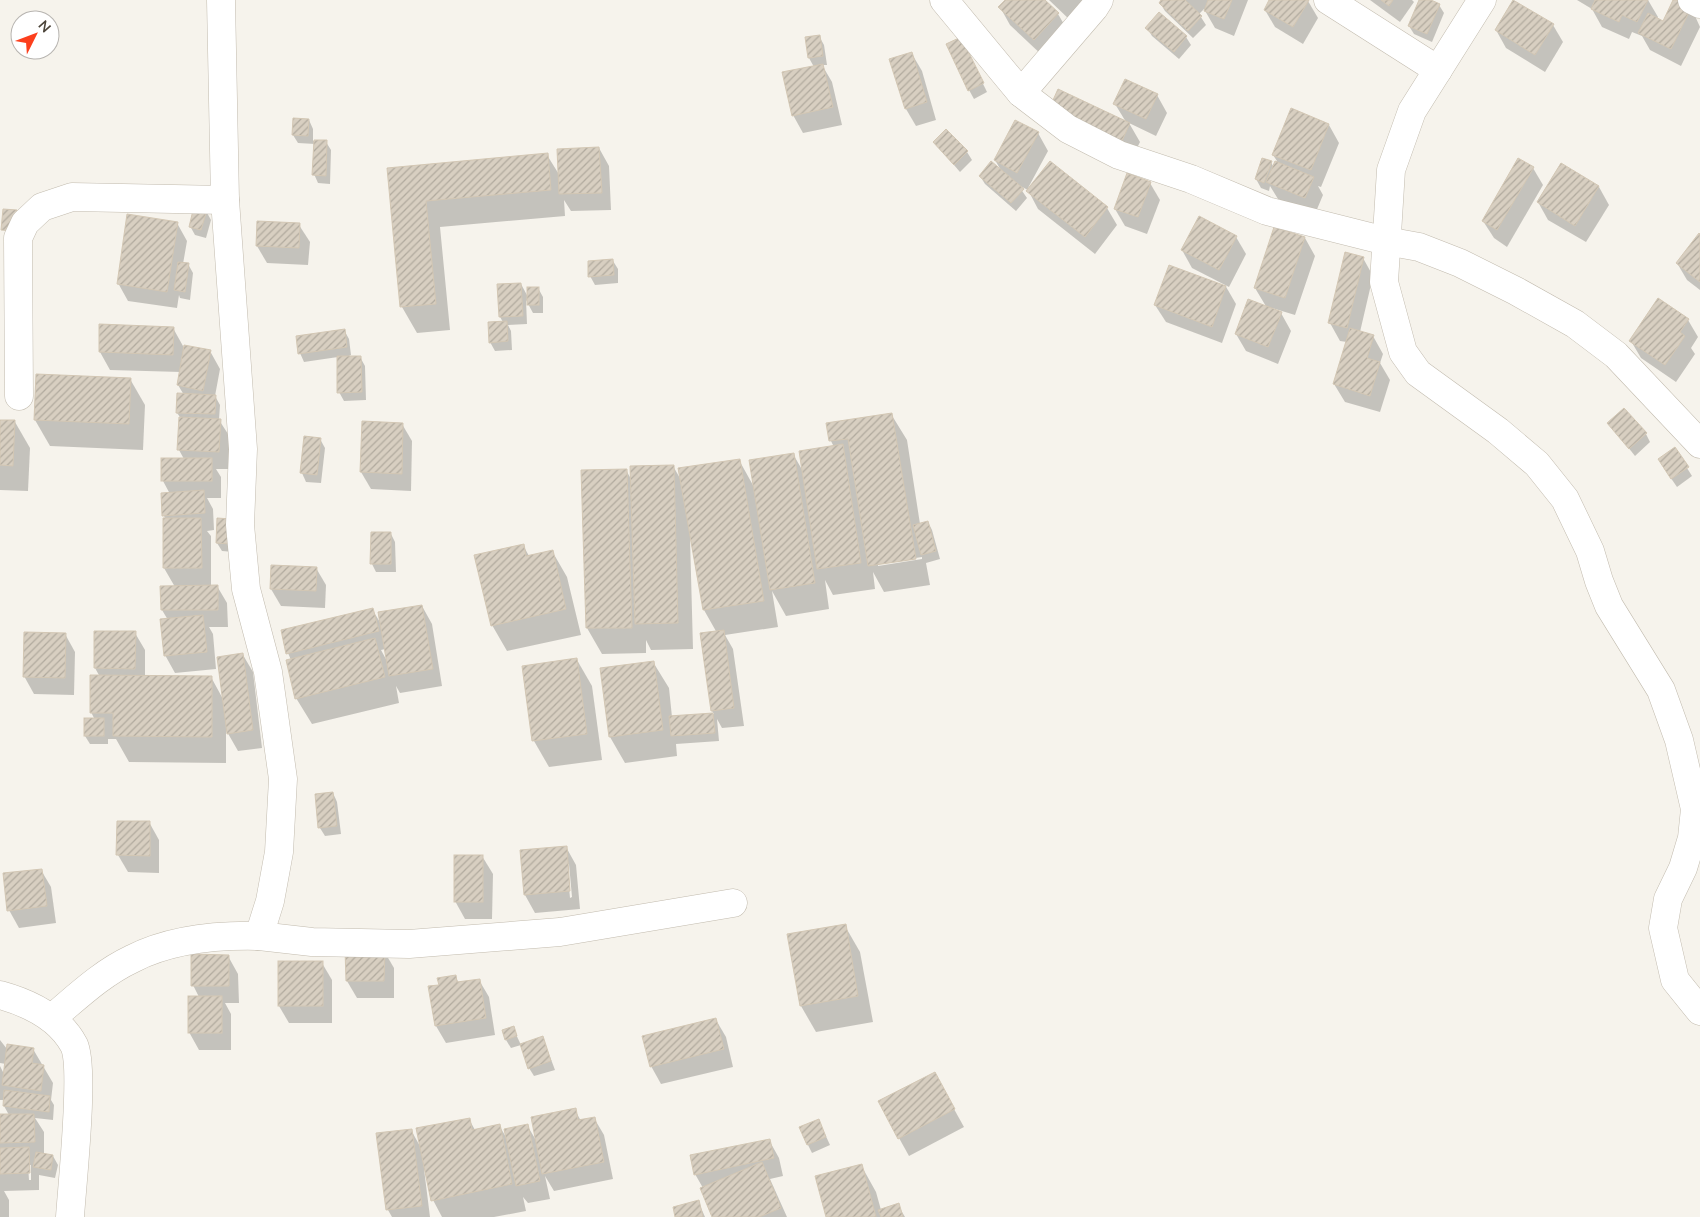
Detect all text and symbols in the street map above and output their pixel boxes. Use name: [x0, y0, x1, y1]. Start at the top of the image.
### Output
north arrow: [10, 10, 60, 60]
text: N: [34, 16, 55, 36]

